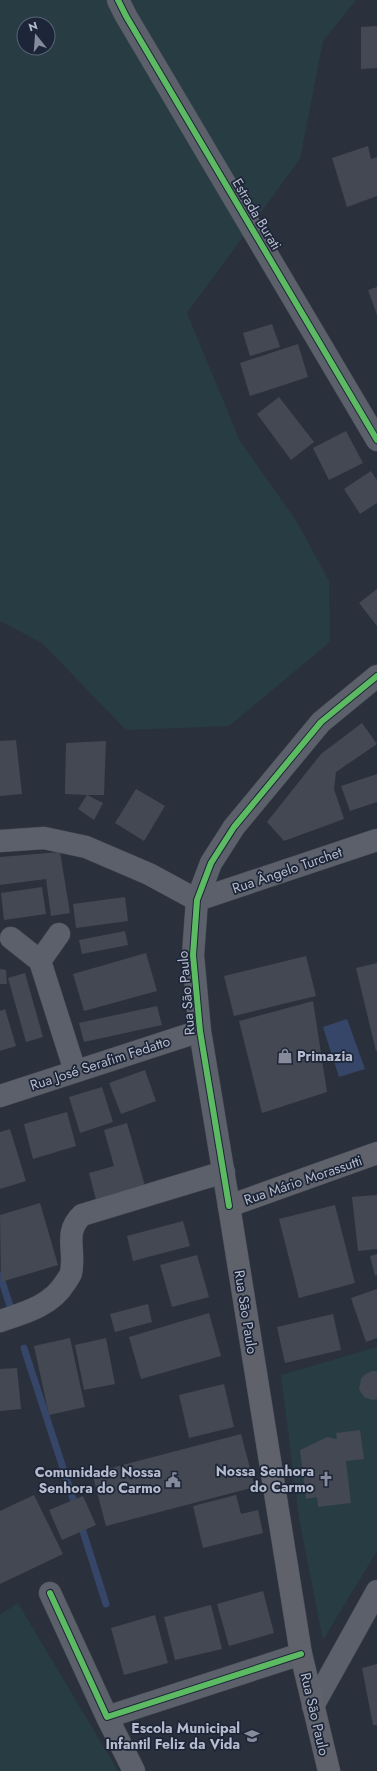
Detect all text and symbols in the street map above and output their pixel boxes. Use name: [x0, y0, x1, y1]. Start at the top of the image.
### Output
north arrow: [16, 16, 56, 56]
text: N: [27, 18, 40, 35]
street label: Estrada Burati: [228, 174, 286, 254]
street label: Rua Ângelo Turchet: [229, 842, 345, 898]
street label: Rua São Paulo: [172, 950, 200, 1036]
street label: Rua José Serafim Fedatto: [27, 1031, 173, 1095]
place label: Primazia: [297, 1046, 353, 1066]
shop icon: Primazia: [276, 1047, 294, 1065]
street label: Rua Mário Morassutti: [241, 1150, 365, 1210]
street label: Rua São Paulo: [230, 1269, 263, 1356]
place label: Nossa Senhora do Carmo: [216, 1461, 314, 1497]
place label: Comunidade Nossa Senhora do Carmo: [35, 1462, 161, 1498]
church icon: Nossa Senhora do Carmo: [317, 1470, 335, 1488]
public building icon: Comunidade Nossa Senhora do Carmo: [164, 1471, 182, 1489]
street label: Rua São Paulo: [296, 1671, 334, 1758]
place label: Escola Municipal Infantil Feliz da Vida: [106, 1718, 240, 1754]
school or university icon: Escola Municipal Infantil Feliz da Vida: [243, 1727, 261, 1745]

